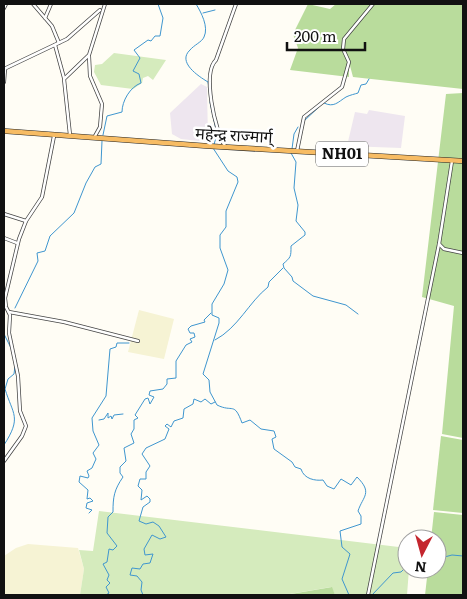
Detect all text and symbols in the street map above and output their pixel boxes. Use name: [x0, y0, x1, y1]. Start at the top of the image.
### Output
scale bar: [287, 20, 364, 52]
text: 200 m: [294, 24, 337, 47]
street label: महेन्द्र राज्मार्ग्: [195, 120, 276, 148]
road number: NH01: [316, 142, 368, 166]
north arrow: [397, 529, 447, 579]
text: N: [413, 557, 427, 578]

